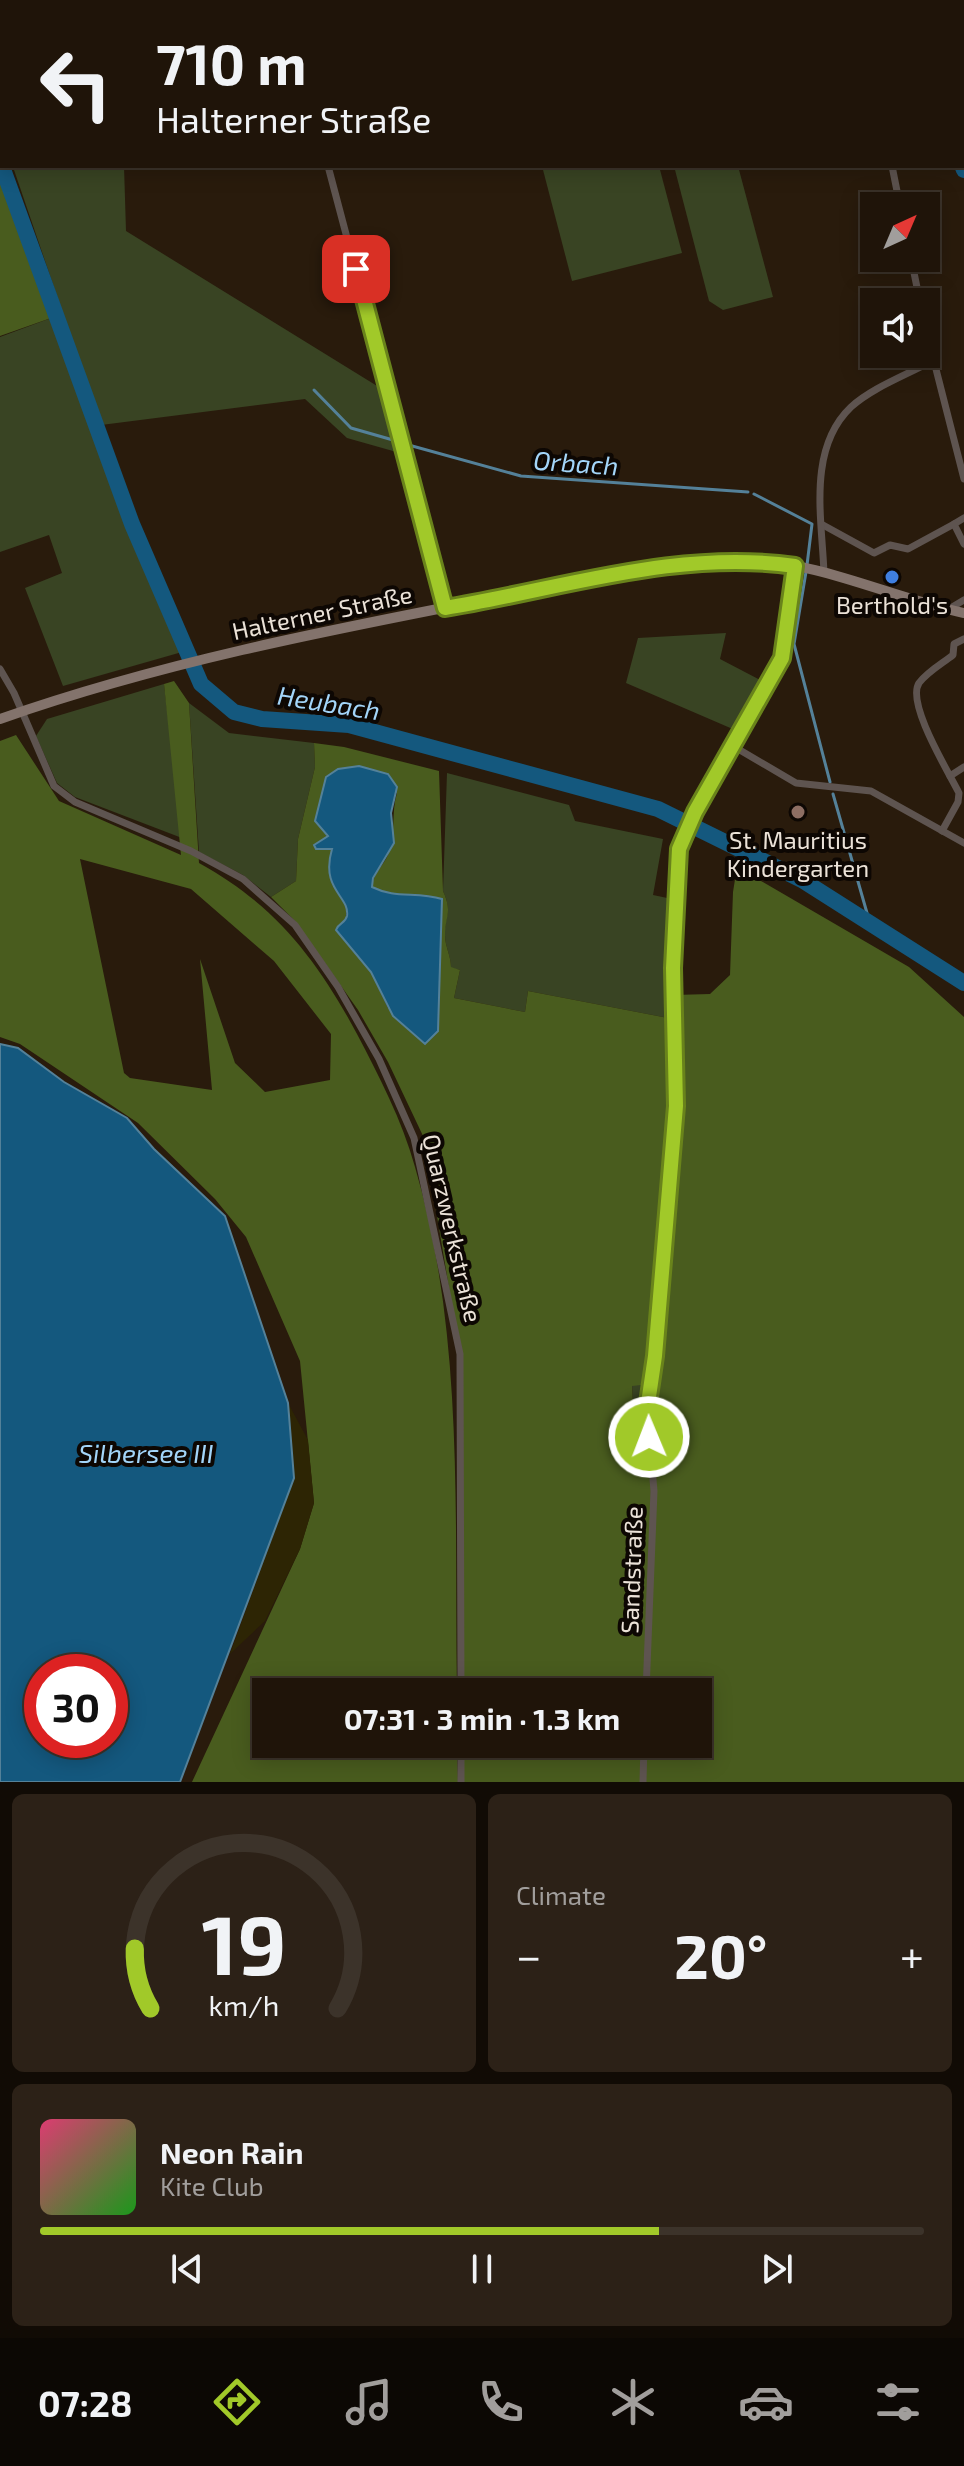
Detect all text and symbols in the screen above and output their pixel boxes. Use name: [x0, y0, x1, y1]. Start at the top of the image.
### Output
text: 710 m: [156, 29, 307, 96]
icon: left: [24, 32, 128, 136]
text: Halterner Straße: [156, 97, 431, 140]
north arrow: [860, 192, 940, 272]
map controls: [860, 192, 940, 368]
pin: [322, 235, 390, 303]
icon: arrive: [334, 247, 378, 291]
button: sound: [860, 288, 940, 368]
water label: Orbach: [532, 444, 620, 480]
marker: Berthold's: [883, 568, 901, 586]
street label: Halterner Straße: [229, 579, 415, 645]
place label: Berthold's: [836, 590, 948, 619]
water label: Heubach: [275, 679, 383, 725]
marker: St. Mauritius Kindergarten: [789, 803, 807, 821]
place label: St. Mauritius Kindergarten: [727, 825, 869, 882]
street label: Quarzwerkstraße: [417, 1131, 489, 1325]
position arrow: [607, 1395, 691, 1479]
water label: Silbersee III: [78, 1437, 214, 1468]
street label: Sandstraße: [614, 1506, 648, 1634]
speed limit sign: 30: [24, 1654, 128, 1758]
text: 07:31 · 3 min · 1.3 km: [344, 1700, 620, 1736]
text: Climate: [516, 1879, 606, 1910]
text: 19: [201, 1892, 287, 1992]
text: 20°: [674, 1919, 767, 1991]
text: −: [516, 1928, 542, 1981]
text: +: [900, 1928, 924, 1981]
text: km/h: [209, 1987, 279, 2022]
text: Neon Rain: [160, 2134, 304, 2170]
text: Kite Club: [160, 2170, 264, 2201]
icon: previous: [165, 2247, 209, 2291]
icon: pause: [460, 2247, 504, 2291]
icon: next: [755, 2247, 799, 2291]
icon: directions: [209, 2374, 265, 2430]
icon: music: [341, 2374, 397, 2430]
icon: phone: [473, 2374, 529, 2430]
icon: climate: [605, 2374, 661, 2430]
icon: car: [738, 2374, 794, 2430]
icon: filters: [870, 2374, 926, 2430]
text: 07:28: [38, 2381, 132, 2424]

